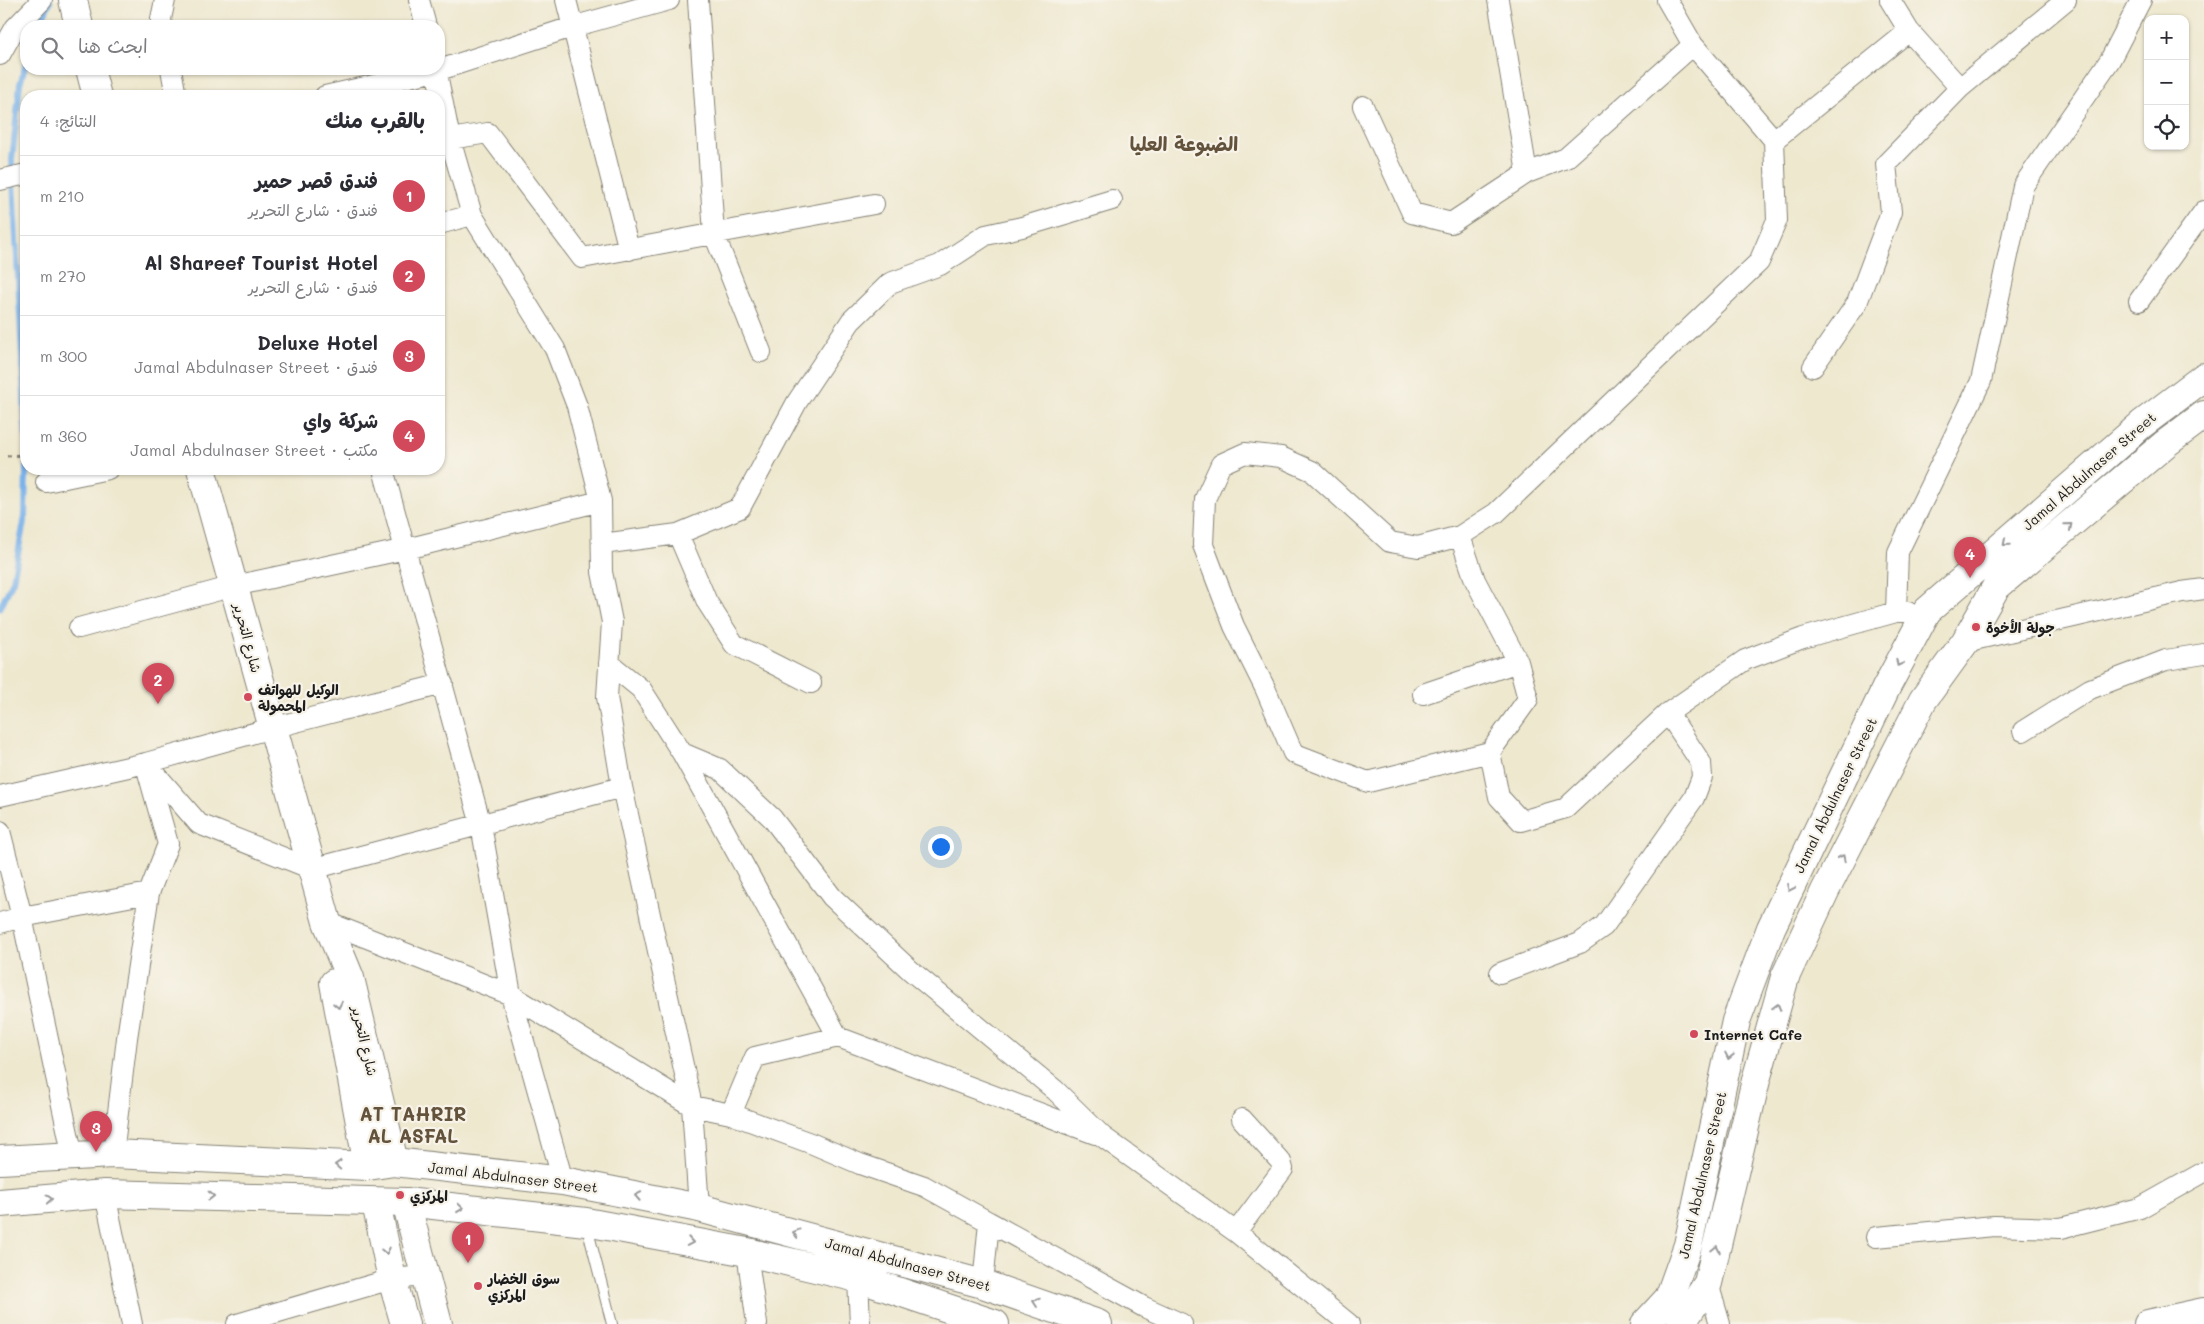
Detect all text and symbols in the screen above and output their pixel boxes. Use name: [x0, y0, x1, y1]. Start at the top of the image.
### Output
map controls: [2144, 15, 2189, 150]
button: +: [2144, 15, 2189, 60]
search box: [20, 20, 445, 75]
text: ابحث هنا: [78, 33, 148, 58]
icon: search: [38, 34, 66, 62]
button: −: [2144, 60, 2189, 105]
button: locate: [2144, 105, 2189, 150]
text: بالقرب منك: [325, 106, 425, 133]
text: النتائج: 4: [40, 110, 96, 131]
district label: الضبوعة العليا: [1130, 131, 1238, 157]
text: فندق قصر حمير: [255, 168, 378, 193]
text: 210 m: [40, 185, 84, 206]
text: 1: [405, 185, 413, 206]
text: فندق · شارع التحرير: [248, 199, 378, 220]
text: Al Shareef Tourist Hotel: [144, 250, 378, 275]
text: 270 m: [40, 265, 86, 286]
text: 2: [405, 265, 413, 286]
text: فندق · شارع التحرير: [248, 276, 378, 297]
text: Deluxe Hotel: [257, 330, 378, 355]
text: 300 m: [40, 345, 87, 366]
text: 3: [404, 345, 414, 366]
text: فندق · Jamal Abdulnaser Street: [134, 356, 378, 377]
text: شركة واي: [303, 408, 378, 433]
street label: Jamal Abdulnaser Street: [2018, 408, 2160, 534]
text: 360 m: [40, 425, 87, 446]
text: 4: [404, 425, 414, 446]
text: مكتب · Jamal Abdulnaser Street: [130, 439, 378, 460]
one-way arrow: [2063, 523, 2072, 532]
pin: 4: [1954, 537, 1986, 578]
one-way arrow: [2002, 537, 2011, 546]
street label: شارع التحرير: [228, 600, 266, 675]
place label: جولة الأخوة: [1986, 618, 2055, 638]
marker: جولة الأخوة: [1970, 621, 1982, 633]
one-way arrow: [1895, 658, 1905, 667]
pin: 2: [142, 663, 174, 704]
place label: الوكيل للهواتف المحمولة: [258, 680, 339, 716]
marker: الوكيل للهواتف المحمولة: [242, 691, 254, 703]
street label: Jamal Abdulnaser Street: [1789, 714, 1881, 876]
your location: [928, 834, 954, 860]
one-way arrow: [1836, 855, 1846, 864]
one-way arrow: [1786, 883, 1797, 892]
one-way arrow: [332, 1001, 342, 1009]
street label: شارع التحرير: [347, 1003, 382, 1078]
one-way arrow: [1771, 1003, 1781, 1011]
place label: Internet Cafe: [1704, 1025, 1802, 1044]
marker: Internet Cafe: [1688, 1028, 1700, 1040]
one-way arrow: [1724, 1052, 1735, 1061]
street label: Jamal Abdulnaser Street: [1674, 1090, 1730, 1260]
district label: AT TAHRIR AL ASFAL: [359, 1101, 467, 1148]
pin: 3: [80, 1111, 112, 1152]
street label: Jamal Abdulnaser Street: [427, 1157, 599, 1197]
one-way arrow: [334, 1159, 342, 1170]
place label: المركزي: [410, 1186, 448, 1207]
marker: المركزي: [394, 1189, 406, 1201]
one-way arrow: [207, 1191, 215, 1202]
one-way arrow: [633, 1191, 642, 1202]
one-way arrow: [45, 1194, 53, 1205]
one-way arrow: [457, 1202, 465, 1213]
pin: 1: [452, 1222, 484, 1263]
one-way arrow: [792, 1229, 800, 1239]
street label: Jamal Abdulnaser Street: [823, 1233, 993, 1295]
one-way arrow: [686, 1236, 695, 1246]
one-way arrow: [1710, 1245, 1721, 1254]
one-way arrow: [380, 1246, 391, 1255]
place label: سوق الخضار المركزي: [486, 1269, 560, 1306]
marker: سوق الخضار المركزي: [472, 1280, 484, 1292]
one-way arrow: [1032, 1298, 1040, 1308]

